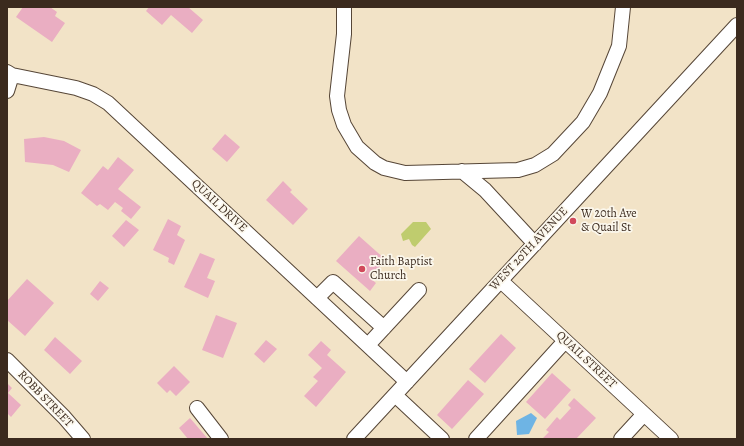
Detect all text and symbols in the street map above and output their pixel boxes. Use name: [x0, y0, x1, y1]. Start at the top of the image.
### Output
street label: QUAIL DRIVE: [188, 177, 250, 235]
street label: WEST 20TH AVENUE: [487, 204, 571, 294]
place label: W 20th Ave & Quail St: [581, 207, 637, 235]
marker: W 20th Ave & Quail St: [568, 216, 578, 226]
place label: Faith Baptist Church: [370, 255, 433, 283]
marker: Faith Baptist Church: [357, 264, 367, 274]
street label: QUAIL STREET: [553, 328, 619, 392]
street label: ROBB STREET: [14, 368, 76, 430]

